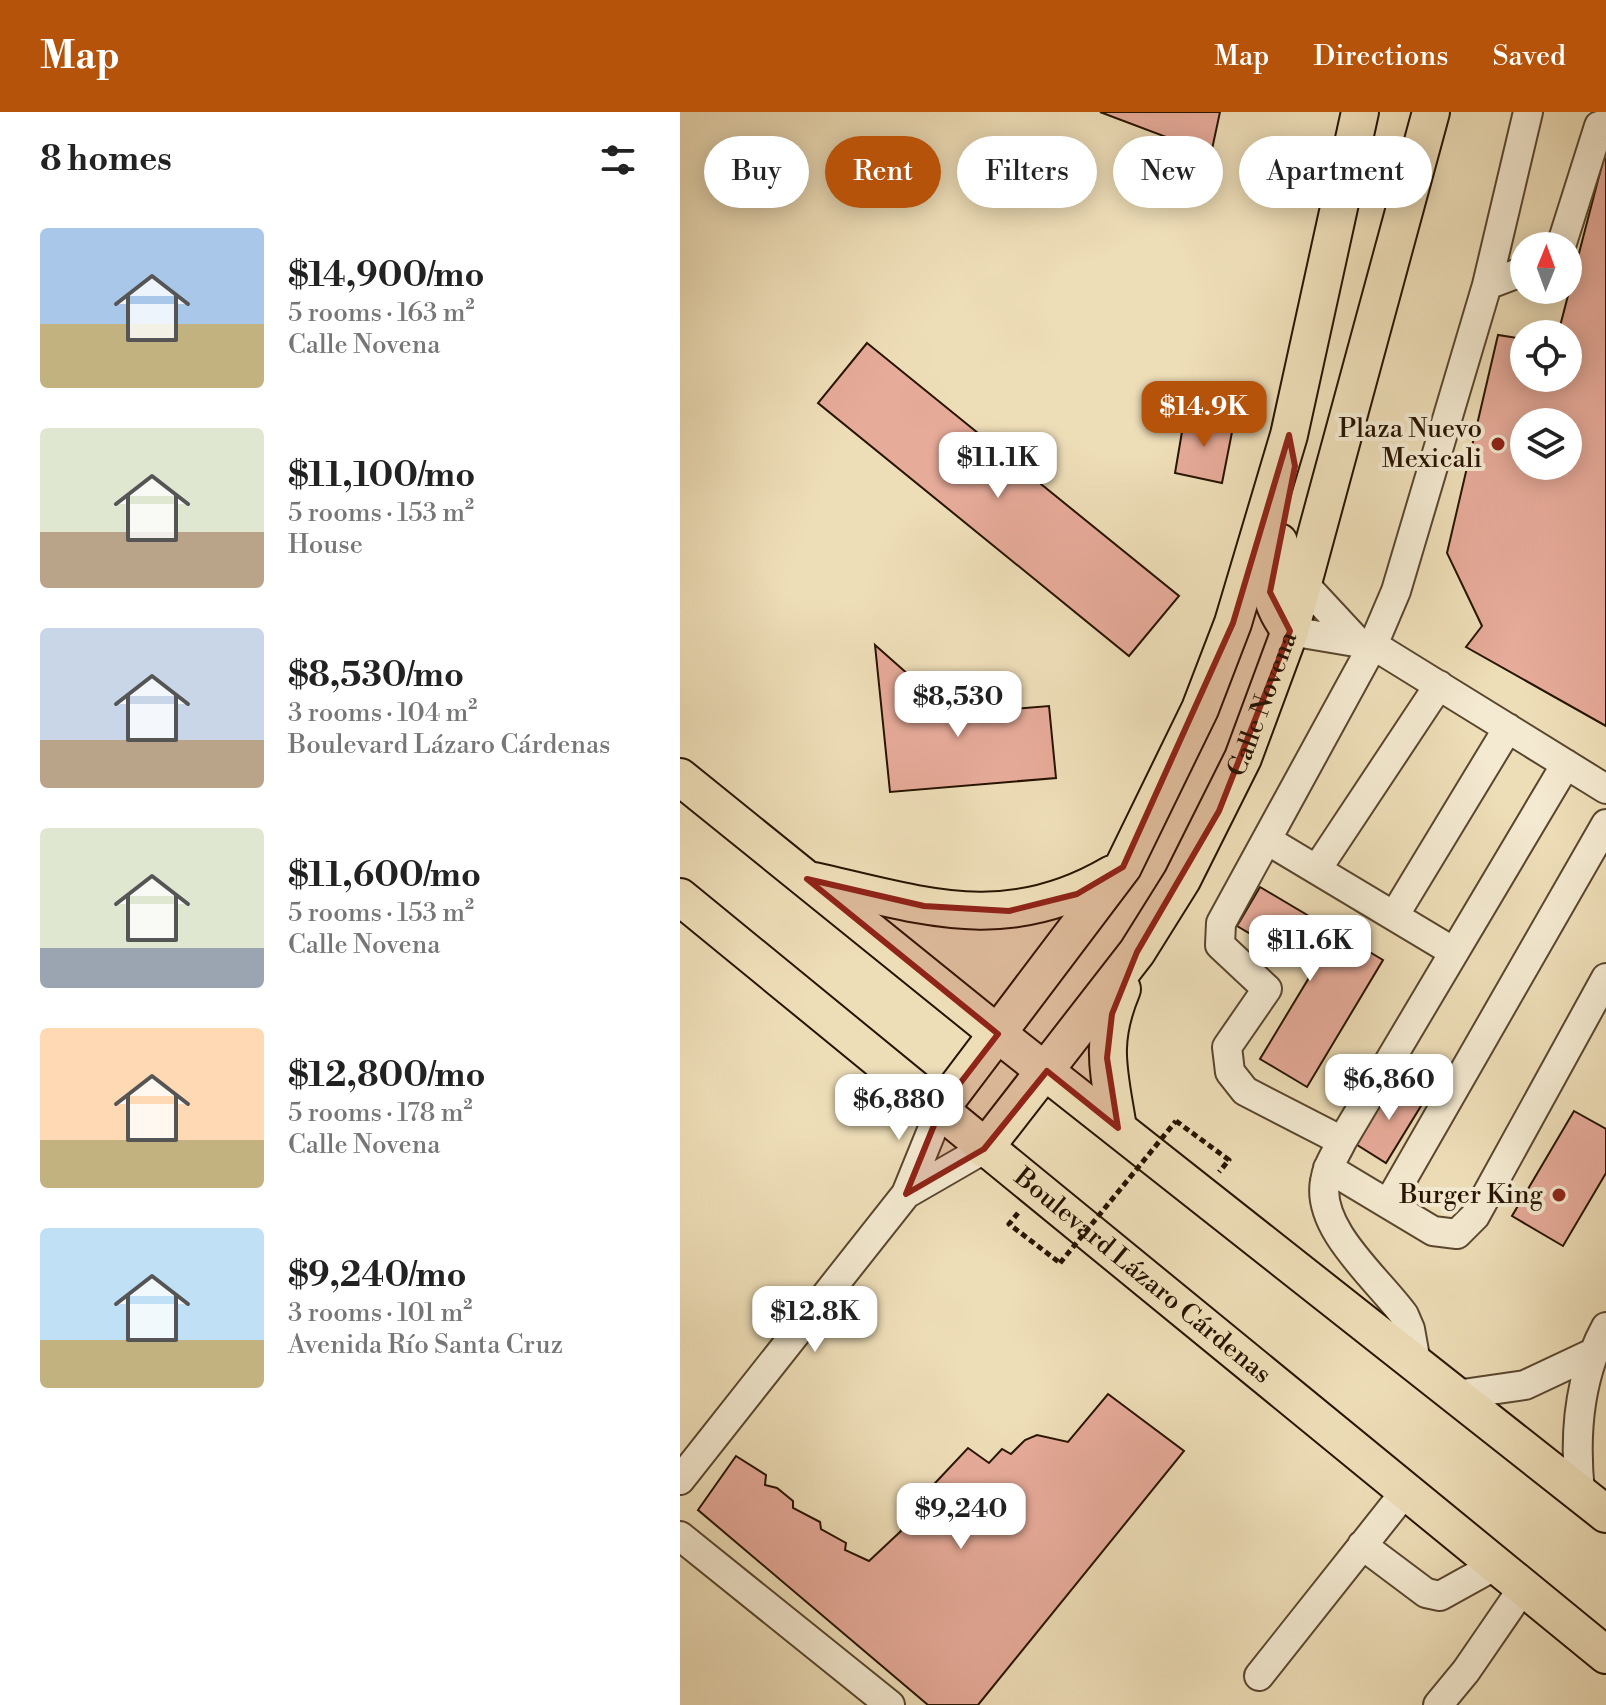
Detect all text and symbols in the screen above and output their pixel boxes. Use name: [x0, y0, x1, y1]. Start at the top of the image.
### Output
text: Map: [40, 33, 120, 80]
text: Map: [1214, 39, 1269, 74]
text: Directions: [1313, 39, 1448, 74]
text: Saved: [1492, 39, 1566, 74]
chip: Buy: [704, 136, 809, 208]
chip: Rent: [825, 136, 941, 208]
chip: Filters: [957, 136, 1097, 208]
chip: New: [1113, 136, 1223, 208]
chip: Apartment: [1239, 136, 1432, 208]
icon: filters: [596, 138, 640, 182]
text: 8 homes: [40, 139, 172, 181]
north arrow: [1510, 232, 1582, 304]
map controls: [1510, 232, 1582, 480]
text: $14,900/mo: [288, 255, 485, 297]
icon: home: [104, 260, 200, 356]
text: 5 rooms · 163 m²: [288, 297, 475, 329]
button: locate: [1510, 320, 1582, 392]
text: Calle Novena: [288, 329, 440, 361]
pin: $14.9K: [1139, 381, 1269, 449]
text: $14.9K: [1160, 391, 1248, 423]
button: layers: [1510, 408, 1582, 480]
place label: Plaza Nuevo Mexicali: [1339, 413, 1482, 475]
pin: $11.1K: [933, 432, 1063, 500]
marker: Plaza Nuevo Mexicali: [1489, 435, 1507, 453]
text: $11.1K: [957, 442, 1039, 474]
text: $11,100/mo: [288, 455, 475, 497]
icon: home: [104, 460, 200, 556]
text: 5 rooms · 153 m²: [288, 497, 474, 529]
text: House: [288, 529, 363, 561]
street label: Calle Novena: [1220, 626, 1305, 782]
text: $8,530/mo: [288, 655, 464, 697]
icon: home: [104, 660, 200, 756]
pin: $8,530: [893, 671, 1023, 739]
text: $8,530: [913, 681, 1003, 713]
text: 3 rooms · 104 m²: [288, 697, 477, 729]
text: Boulevard Lázaro Cárdenas: [288, 729, 610, 761]
text: $11,600/mo: [288, 855, 481, 897]
icon: home: [104, 860, 200, 956]
text: 5 rooms · 153 m²: [288, 897, 474, 929]
pin: $11.6K: [1245, 915, 1375, 983]
text: $11.6K: [1267, 925, 1353, 957]
text: Calle Novena: [288, 929, 440, 961]
pin: $6,860: [1324, 1054, 1454, 1122]
text: $12,800/mo: [288, 1055, 485, 1097]
icon: home: [104, 1060, 200, 1156]
text: $6,860: [1343, 1064, 1435, 1096]
pin: $6,880: [834, 1074, 964, 1142]
text: $6,880: [853, 1084, 945, 1116]
text: 5 rooms · 178 m²: [288, 1097, 473, 1129]
text: Calle Novena: [288, 1129, 440, 1161]
street label: Boulevard Lázaro Cárdenas: [1007, 1161, 1278, 1390]
place label: Burger King: [1399, 1179, 1544, 1211]
marker: Burger King: [1550, 1186, 1568, 1204]
text: $9,240/mo: [288, 1255, 467, 1297]
icon: home: [104, 1260, 200, 1356]
pin: $12.8K: [750, 1286, 880, 1354]
text: $12.8K: [770, 1296, 860, 1328]
text: 3 rooms · 101 m²: [288, 1297, 472, 1329]
text: Avenida Río Santa Cruz: [288, 1329, 563, 1361]
pin: $9,240: [896, 1483, 1026, 1551]
text: $9,240: [915, 1493, 1007, 1525]

